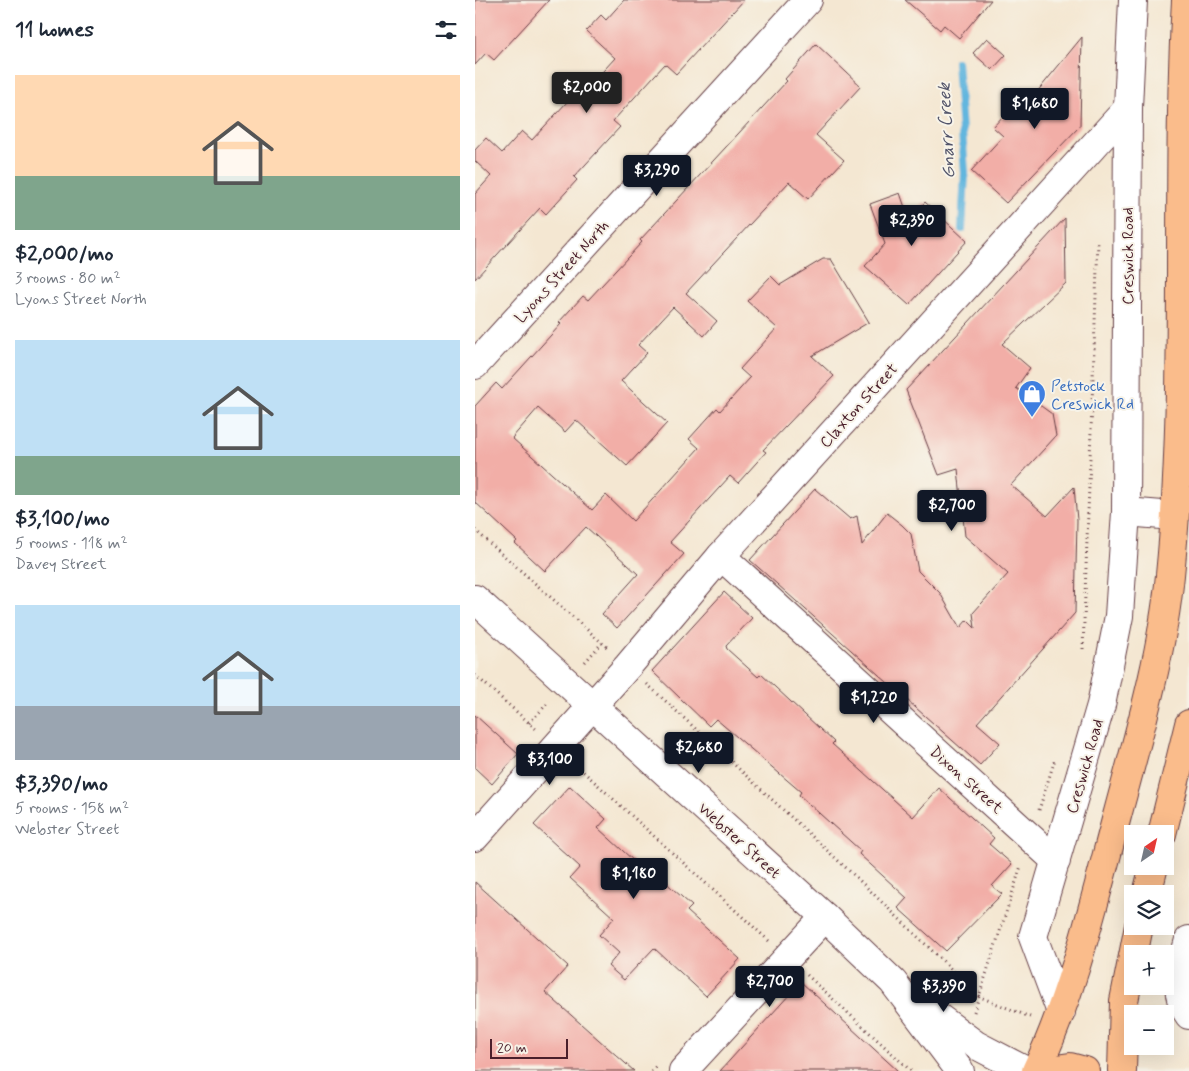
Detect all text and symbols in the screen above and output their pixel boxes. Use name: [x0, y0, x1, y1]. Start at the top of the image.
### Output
text: 11 homes: [15, 16, 94, 44]
icon: filters: [432, 16, 460, 44]
pin: $2,000: [546, 72, 628, 114]
text: $2,000: [563, 77, 611, 98]
water label: Gnarr Creek: [932, 81, 961, 180]
pin: $1,680: [994, 88, 1076, 130]
text: $1,680: [1012, 93, 1058, 114]
icon: home: [193, 108, 283, 198]
pin: $3,290: [616, 154, 698, 197]
text: $3,290: [634, 160, 680, 181]
pin: $2,390: [871, 204, 953, 247]
street label: Creswick Road: [1118, 207, 1139, 305]
text: $2,390: [890, 210, 934, 231]
street label: Lyons Street North: [510, 216, 614, 328]
text: $2,000/mo: [15, 240, 113, 268]
text: 3 rooms · 80 m²: [15, 268, 121, 289]
text: Lyons Street North: [15, 289, 147, 310]
street label: Claxton Street: [815, 359, 903, 453]
icon: home: [193, 373, 283, 463]
place label: Petstock Creswick Rd: [1051, 376, 1134, 415]
shop icon: Petstock Creswick Rd: [1017, 379, 1047, 418]
pin: $2,700: [911, 490, 993, 532]
text: $2,700: [928, 495, 976, 516]
text: $3,100/mo: [15, 505, 110, 533]
text: 5 rooms · 118 m²: [15, 533, 128, 554]
text: Davey Street: [15, 554, 107, 575]
icon: home: [193, 638, 283, 728]
pin: $1,220: [833, 682, 915, 724]
text: $1,220: [851, 687, 897, 708]
street label: Creswick Road: [1062, 717, 1109, 816]
pin: $2,680: [658, 732, 740, 774]
text: $2,680: [675, 737, 723, 758]
street label: Dixon Street: [925, 742, 1008, 819]
pin: $3,100: [509, 744, 591, 786]
text: $3,100: [527, 749, 573, 770]
text: $3,390/mo: [15, 770, 108, 798]
text: 5 rooms · 158 m²: [15, 798, 129, 819]
street label: Webster Street: [693, 798, 785, 884]
text: Webster Street: [15, 819, 119, 840]
north arrow: [1124, 825, 1174, 875]
map controls: [1124, 825, 1174, 1055]
pin: $1,180: [593, 858, 675, 900]
text: $1,180: [612, 863, 656, 884]
button: layers: [1124, 885, 1174, 935]
button: +: [1124, 945, 1174, 995]
pin: $2,700: [729, 966, 811, 1008]
pin: $3,390: [903, 970, 985, 1013]
text: $2,700: [746, 971, 794, 992]
text: $3,390: [922, 976, 966, 997]
button: −: [1124, 1005, 1174, 1055]
scale bar: [490, 1036, 567, 1059]
text: 20 m: [497, 1039, 527, 1057]

